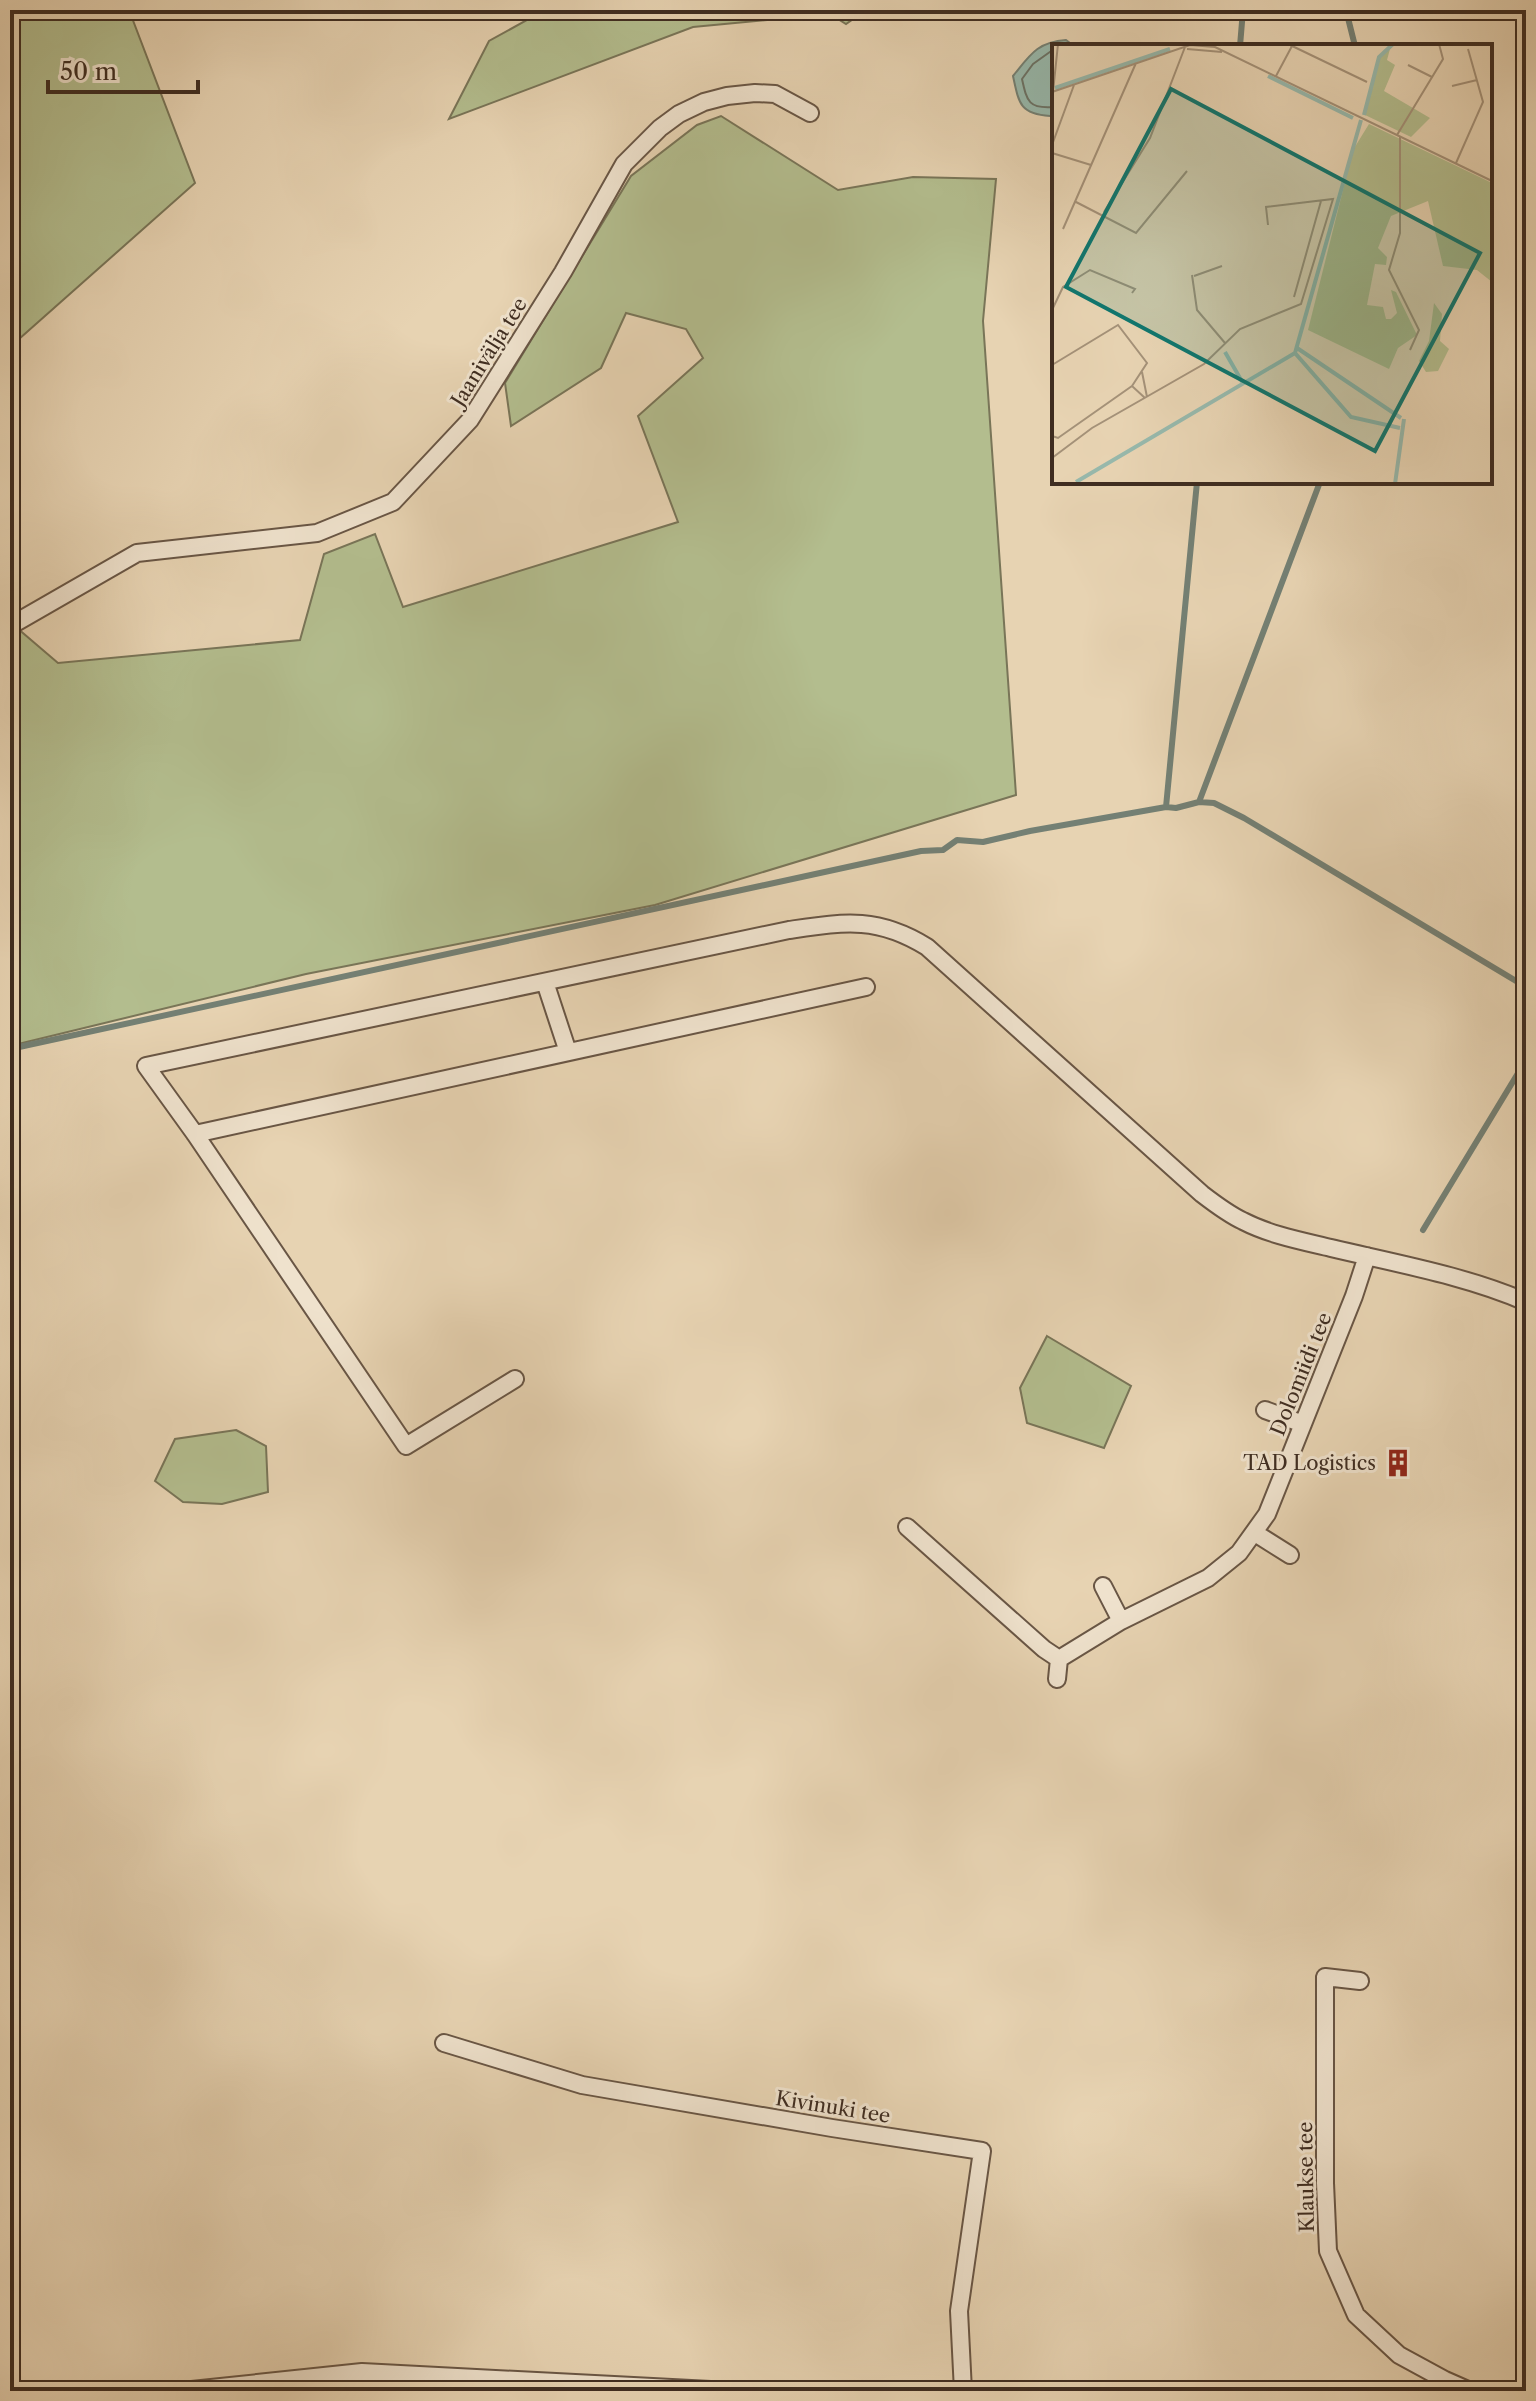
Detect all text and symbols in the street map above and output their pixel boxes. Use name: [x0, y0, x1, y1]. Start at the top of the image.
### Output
scale bar: [48, 44, 198, 94]
inset map: [1052, 44, 1492, 484]
text: 50 m: [60, 57, 117, 86]
street label: Jaanivälja tee: [444, 293, 532, 413]
street label: Dolomiidi tee: [1265, 1309, 1337, 1439]
building icon: TAD Logistics: [1383, 1448, 1413, 1478]
place label: TAD Logistics: [1243, 1451, 1376, 1475]
street label: Kivinuki tee: [774, 2086, 892, 2128]
street label: Klaukse tee: [1293, 2121, 1319, 2233]

